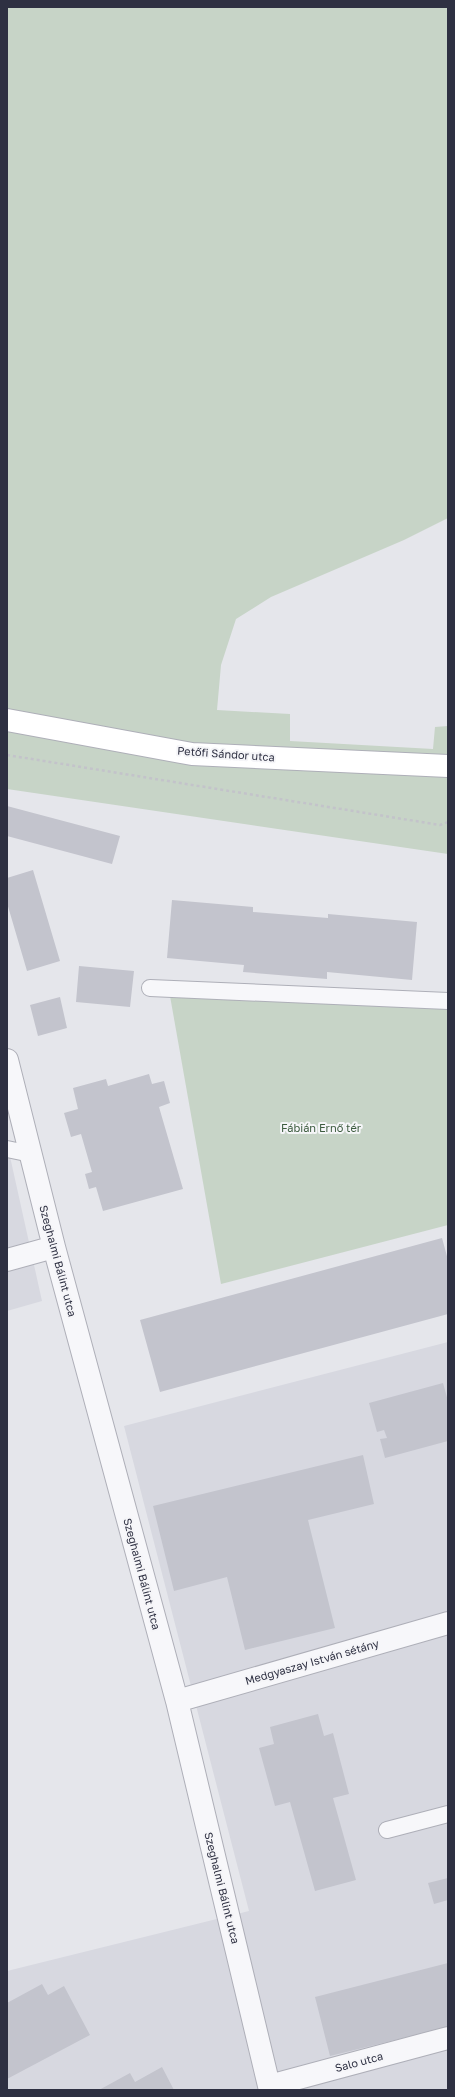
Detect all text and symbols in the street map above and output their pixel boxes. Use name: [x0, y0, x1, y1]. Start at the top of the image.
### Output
street label: Petőfi Sándor utca: [177, 744, 275, 763]
park label: Fábián Ernő tér: [281, 1121, 362, 1134]
street label: Szeghalmi Bálint utca: [37, 1204, 80, 1318]
street label: Szeghalmi Bálint utca: [121, 1517, 164, 1631]
street label: Medgyaszay István sétány: [243, 1636, 380, 1687]
street label: Szeghalmi Bálint utca: [202, 1831, 243, 1945]
street label: Salo utca: [333, 2049, 384, 2074]

